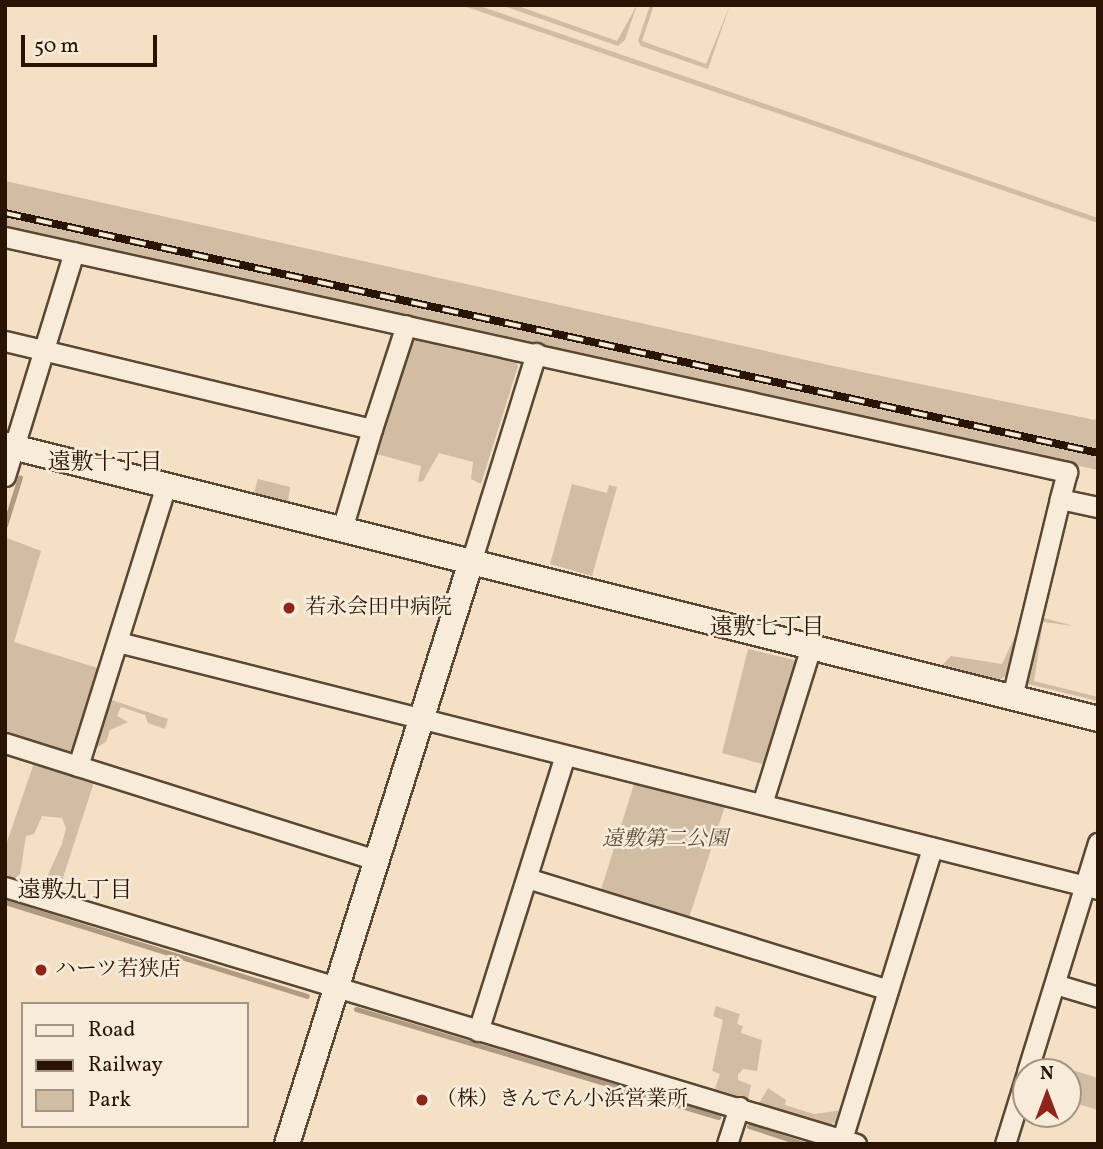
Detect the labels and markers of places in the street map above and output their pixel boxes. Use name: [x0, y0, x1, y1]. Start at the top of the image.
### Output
place label: 若永会田中病院: [305, 595, 452, 621]
marker: 若永会田中病院: [279, 598, 299, 618]
place label: ハーツ若狭店: [55, 957, 181, 983]
marker: ハーツ若狭店: [33, 962, 49, 978]
place label: （株）きんでん小浜営業所: [436, 1087, 688, 1113]
marker: （株）きんでん小浜営業所: [414, 1092, 430, 1108]

